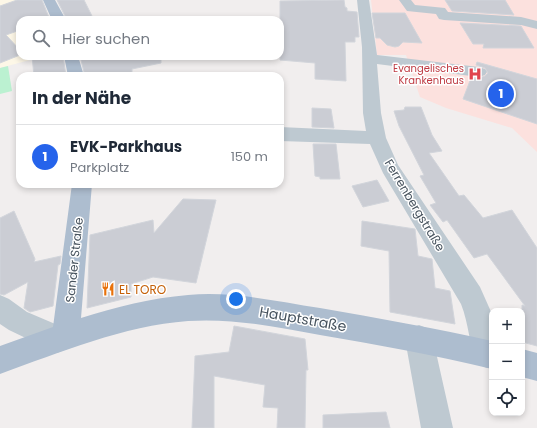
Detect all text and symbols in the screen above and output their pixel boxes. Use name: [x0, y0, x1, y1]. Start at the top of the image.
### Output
search box: [16, 16, 284, 60]
icon: search: [30, 27, 52, 49]
text: Hier suchen: [62, 28, 150, 49]
place label: Evangelisches Krankenhaus: [393, 61, 464, 88]
hospital icon: Evangelisches Krankenhaus: [467, 66, 483, 82]
pin: 1: [488, 79, 514, 109]
text: In der Nähe: [32, 86, 131, 110]
text: EVK-Parkhaus: [70, 136, 182, 157]
text: 1: [43, 147, 47, 166]
text: 150 m: [231, 147, 268, 166]
street label: Ferrenbergstraße: [381, 156, 449, 254]
text: Parkplatz: [70, 158, 129, 177]
street label: Sander Straße: [61, 217, 87, 303]
restaurant icon: EL TORO: [100, 281, 116, 297]
place label: EL TORO: [119, 281, 166, 298]
your location: [226, 289, 246, 309]
street label: Hauptstraße: [258, 302, 348, 337]
map controls: [489, 308, 525, 416]
button: +: [489, 308, 525, 344]
button: −: [489, 344, 525, 380]
button: locate: [489, 380, 525, 416]

